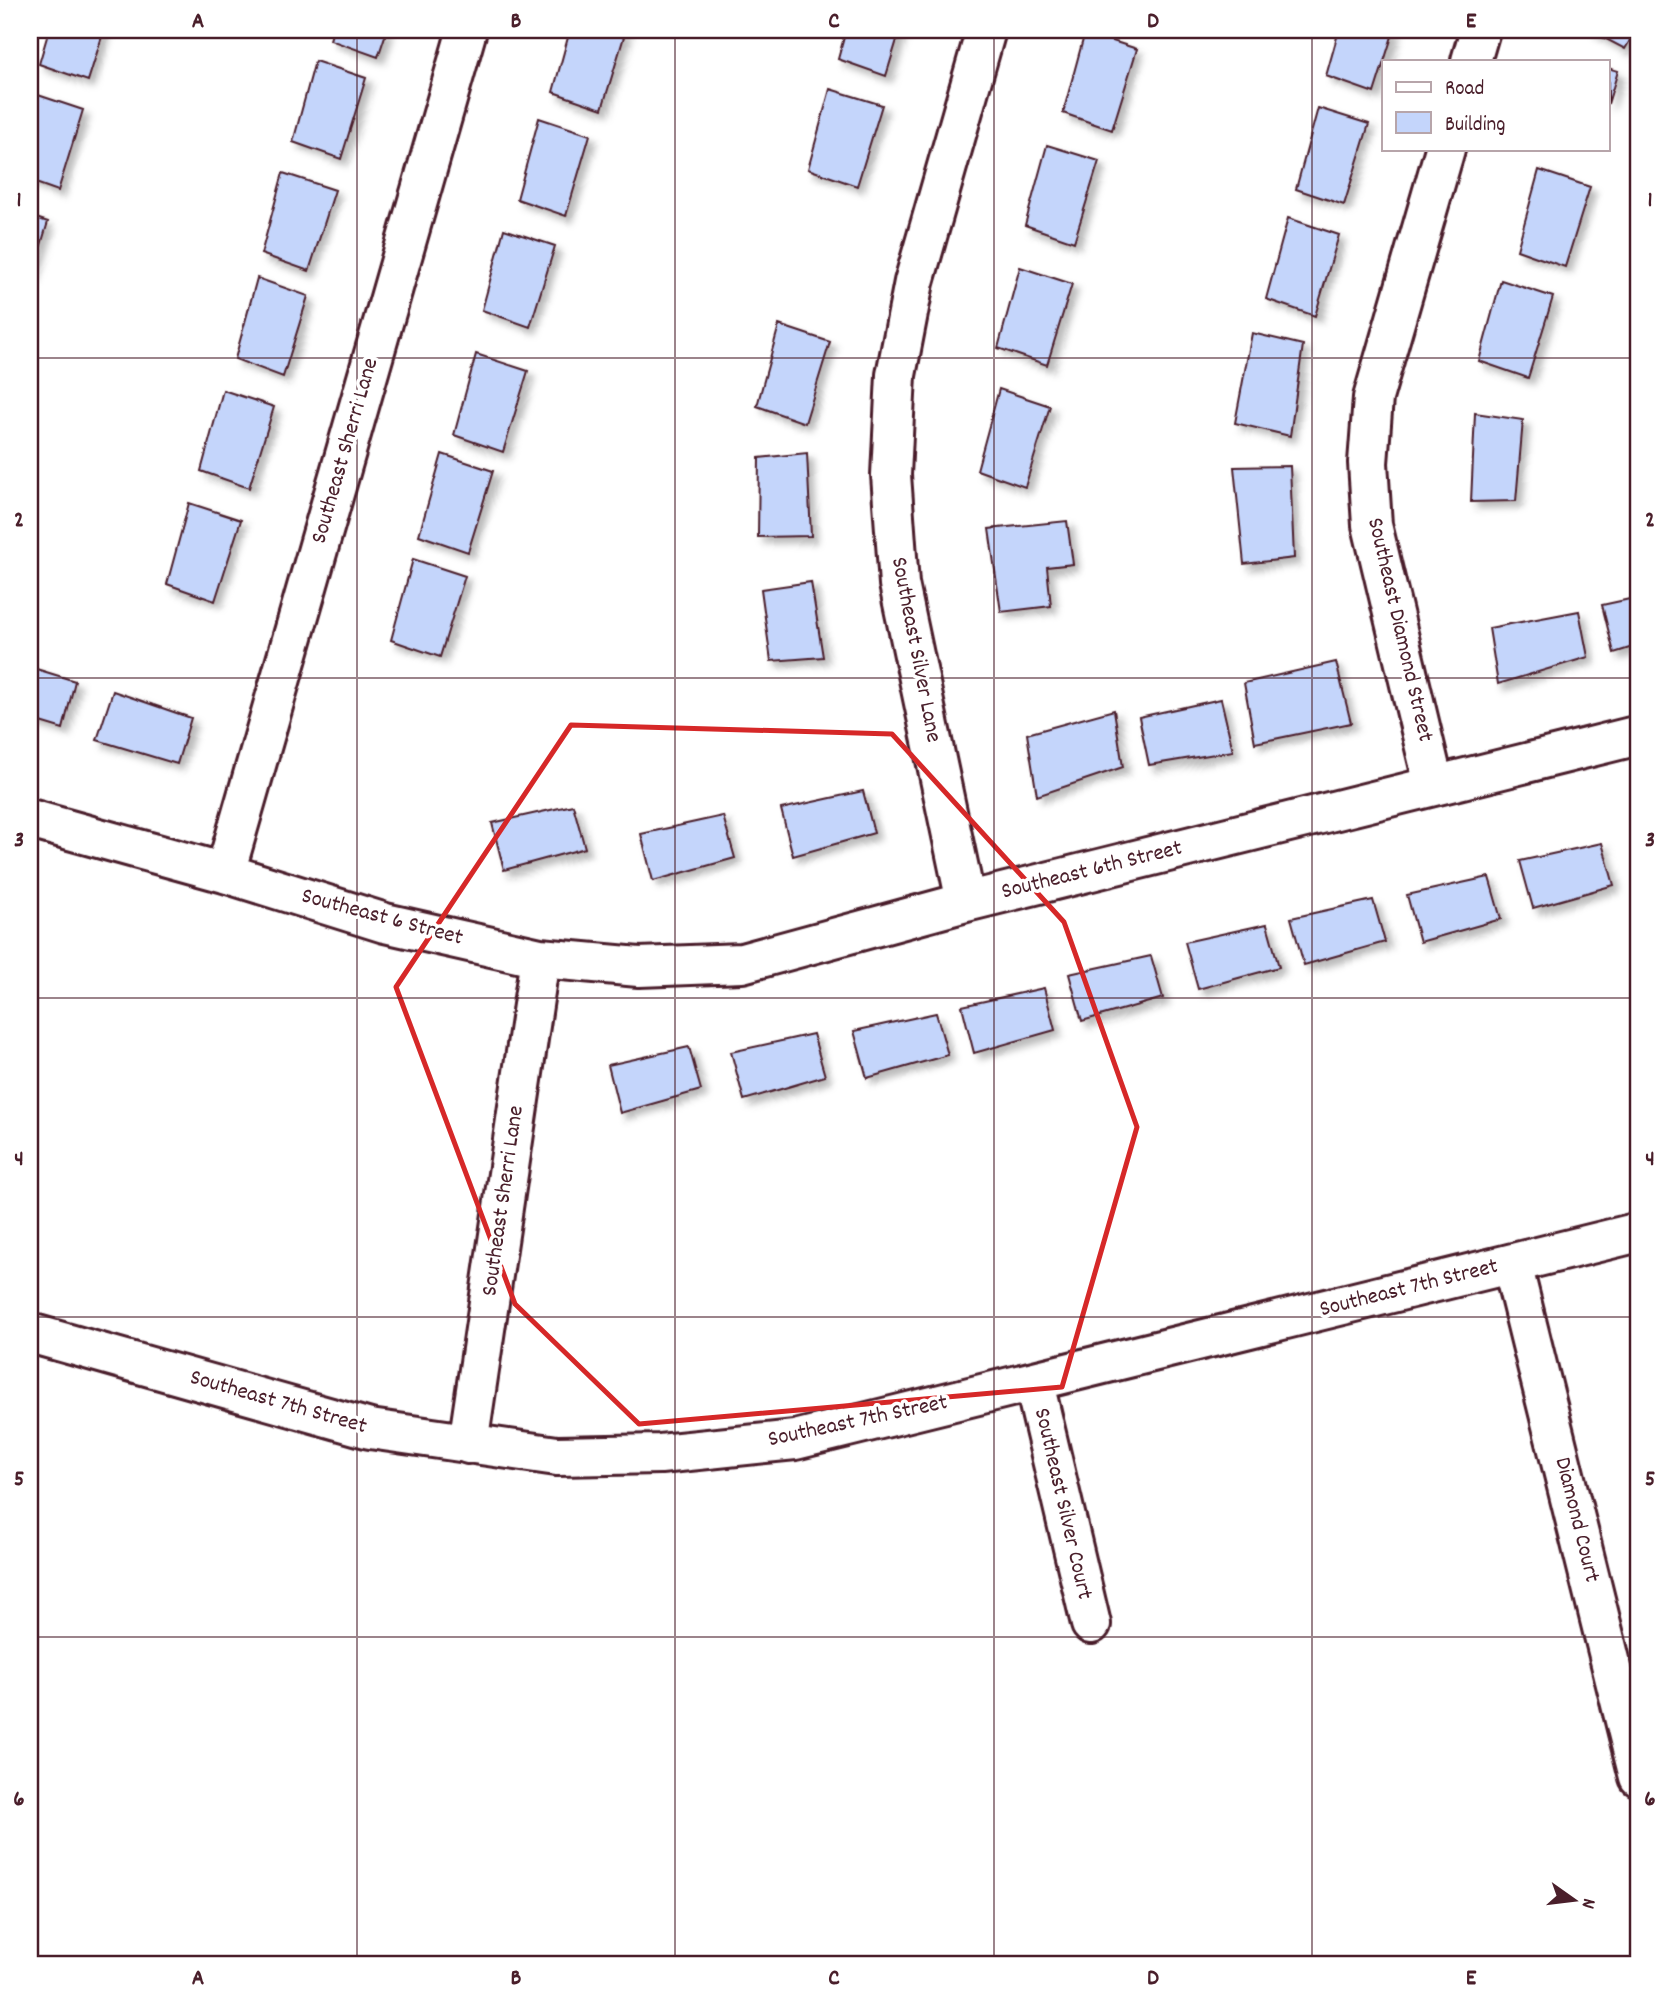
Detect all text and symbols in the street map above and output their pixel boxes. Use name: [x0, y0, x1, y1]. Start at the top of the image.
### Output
text: A: [192, 6, 204, 39]
text: B: [511, 6, 522, 39]
text: C: [828, 6, 840, 39]
text: D: [1147, 6, 1159, 39]
text: E: [1466, 6, 1477, 39]
legend: [1382, 60, 1610, 150]
text: Road: [1445, 75, 1484, 105]
text: Building: [1445, 111, 1505, 141]
text: 1: [16, 185, 22, 218]
text: 1: [1647, 185, 1653, 218]
street label: Southeast Sherri Lane: [304, 354, 388, 548]
text: 2: [14, 505, 24, 538]
text: 2: [1645, 505, 1655, 538]
street label: Southeast Diamond Street: [1357, 515, 1441, 745]
street label: Southeast Silver Lane: [881, 555, 949, 745]
text: 3: [14, 825, 24, 858]
text: 3: [1645, 825, 1655, 858]
street label: Southeast 6th Street: [998, 833, 1186, 909]
street label: Southeast 6 Street: [298, 881, 466, 955]
street label: Southeast Sherri Lane: [474, 1104, 534, 1298]
text: 4: [14, 1144, 24, 1177]
text: 4: [1645, 1144, 1655, 1177]
street label: Southeast 7th Street: [1316, 1251, 1502, 1327]
street label: Southeast 7th Street: [186, 1362, 370, 1444]
street label: Southeast 7th Street: [765, 1387, 951, 1457]
street label: Southeast Silver Court: [1024, 1405, 1100, 1603]
street label: Diamond Court: [1544, 1454, 1608, 1586]
text: 5: [14, 1464, 24, 1497]
text: 5: [1645, 1464, 1655, 1497]
text: 6: [13, 1784, 25, 1817]
text: 6: [1644, 1784, 1656, 1817]
north arrow: [1540, 1866, 1610, 1936]
text: N: [1573, 1895, 1601, 1911]
text: A: [192, 1963, 204, 1995]
text: B: [511, 1963, 522, 1995]
text: C: [828, 1963, 840, 1995]
text: D: [1147, 1963, 1159, 1995]
text: E: [1466, 1963, 1477, 1995]

